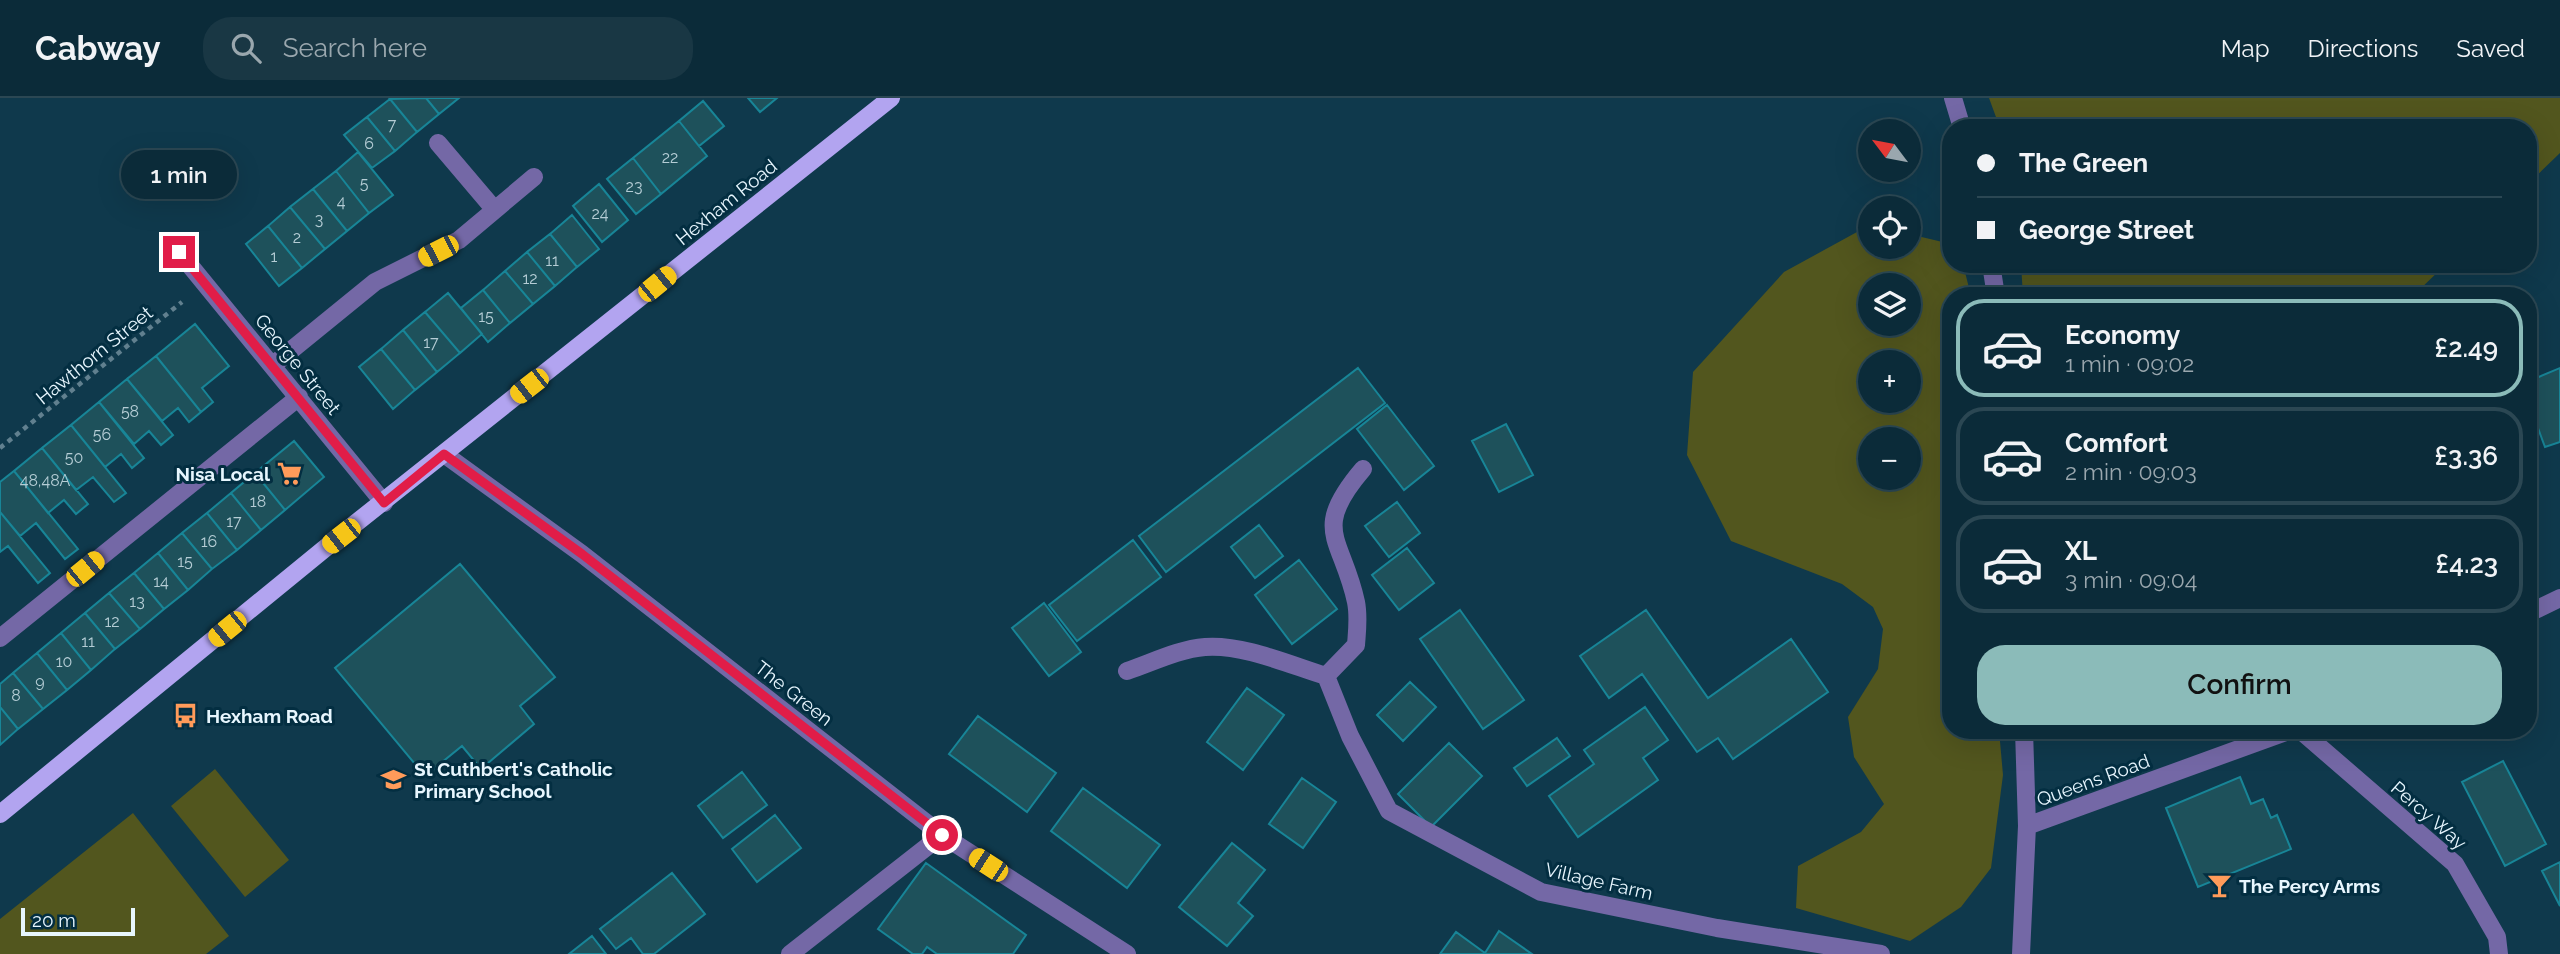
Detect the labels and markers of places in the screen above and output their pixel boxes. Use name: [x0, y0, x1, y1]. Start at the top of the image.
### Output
supermarket icon: Nisa Local: [276, 460, 304, 488]
place label: Nisa Local: [176, 463, 271, 485]
bus stop icon: Hexham Road: [172, 702, 200, 730]
place label: Hexham Road: [206, 705, 333, 727]
place label: St Cuthbert's Catholic Primary School: [414, 758, 613, 802]
school or university icon: St Cuthbert's Catholic Primary School: [380, 766, 408, 794]
bar icon: The Percy Arms: [2205, 872, 2233, 900]
place label: The Percy Arms: [2239, 875, 2380, 897]

